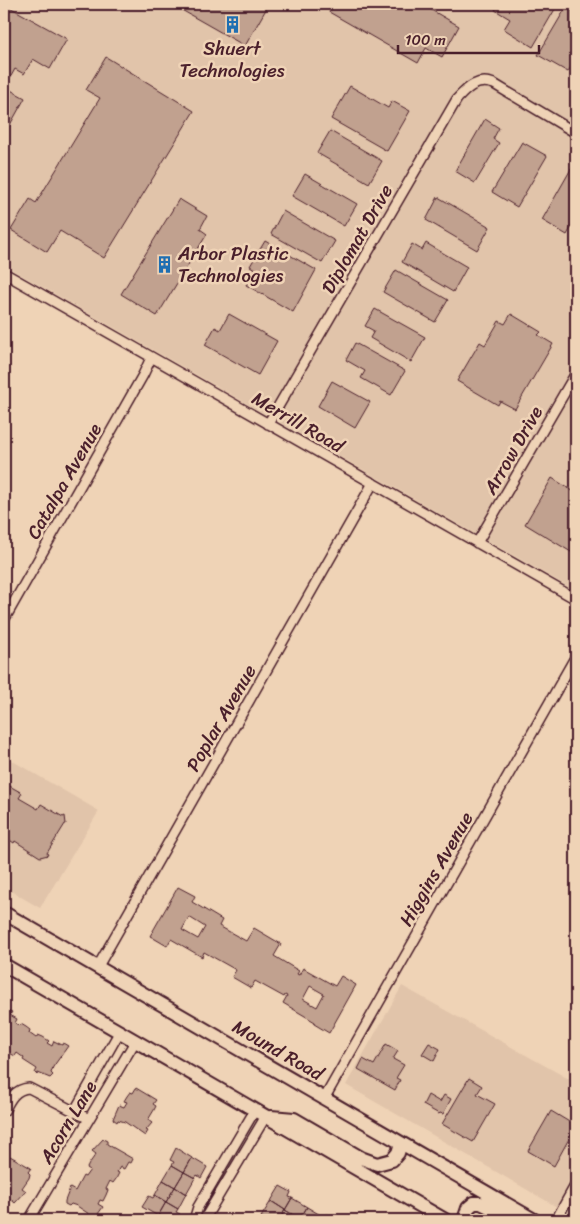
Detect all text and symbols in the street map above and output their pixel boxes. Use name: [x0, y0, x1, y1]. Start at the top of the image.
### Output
building icon: Shuert Technologies: [222, 15, 242, 35]
scale bar: [398, 22, 539, 54]
text: 100 m: [405, 27, 446, 53]
place label: Shuert Technologies: [179, 32, 285, 87]
street label: Diplomat Drive: [312, 178, 402, 300]
place label: Arbor Plastic Technologies: [177, 237, 289, 292]
building icon: Arbor Plastic Technologies: [154, 254, 174, 274]
street label: Merrill Road: [245, 382, 351, 462]
street label: Arrow Drive: [474, 399, 552, 502]
street label: Catalpa Avenue: [17, 417, 111, 545]
street label: Poplar Avenue: [177, 658, 265, 778]
street label: Higgins Avenue: [390, 805, 482, 933]
street label: Mound Road: [226, 1010, 332, 1091]
street label: Acorn Lane: [30, 1074, 106, 1171]

